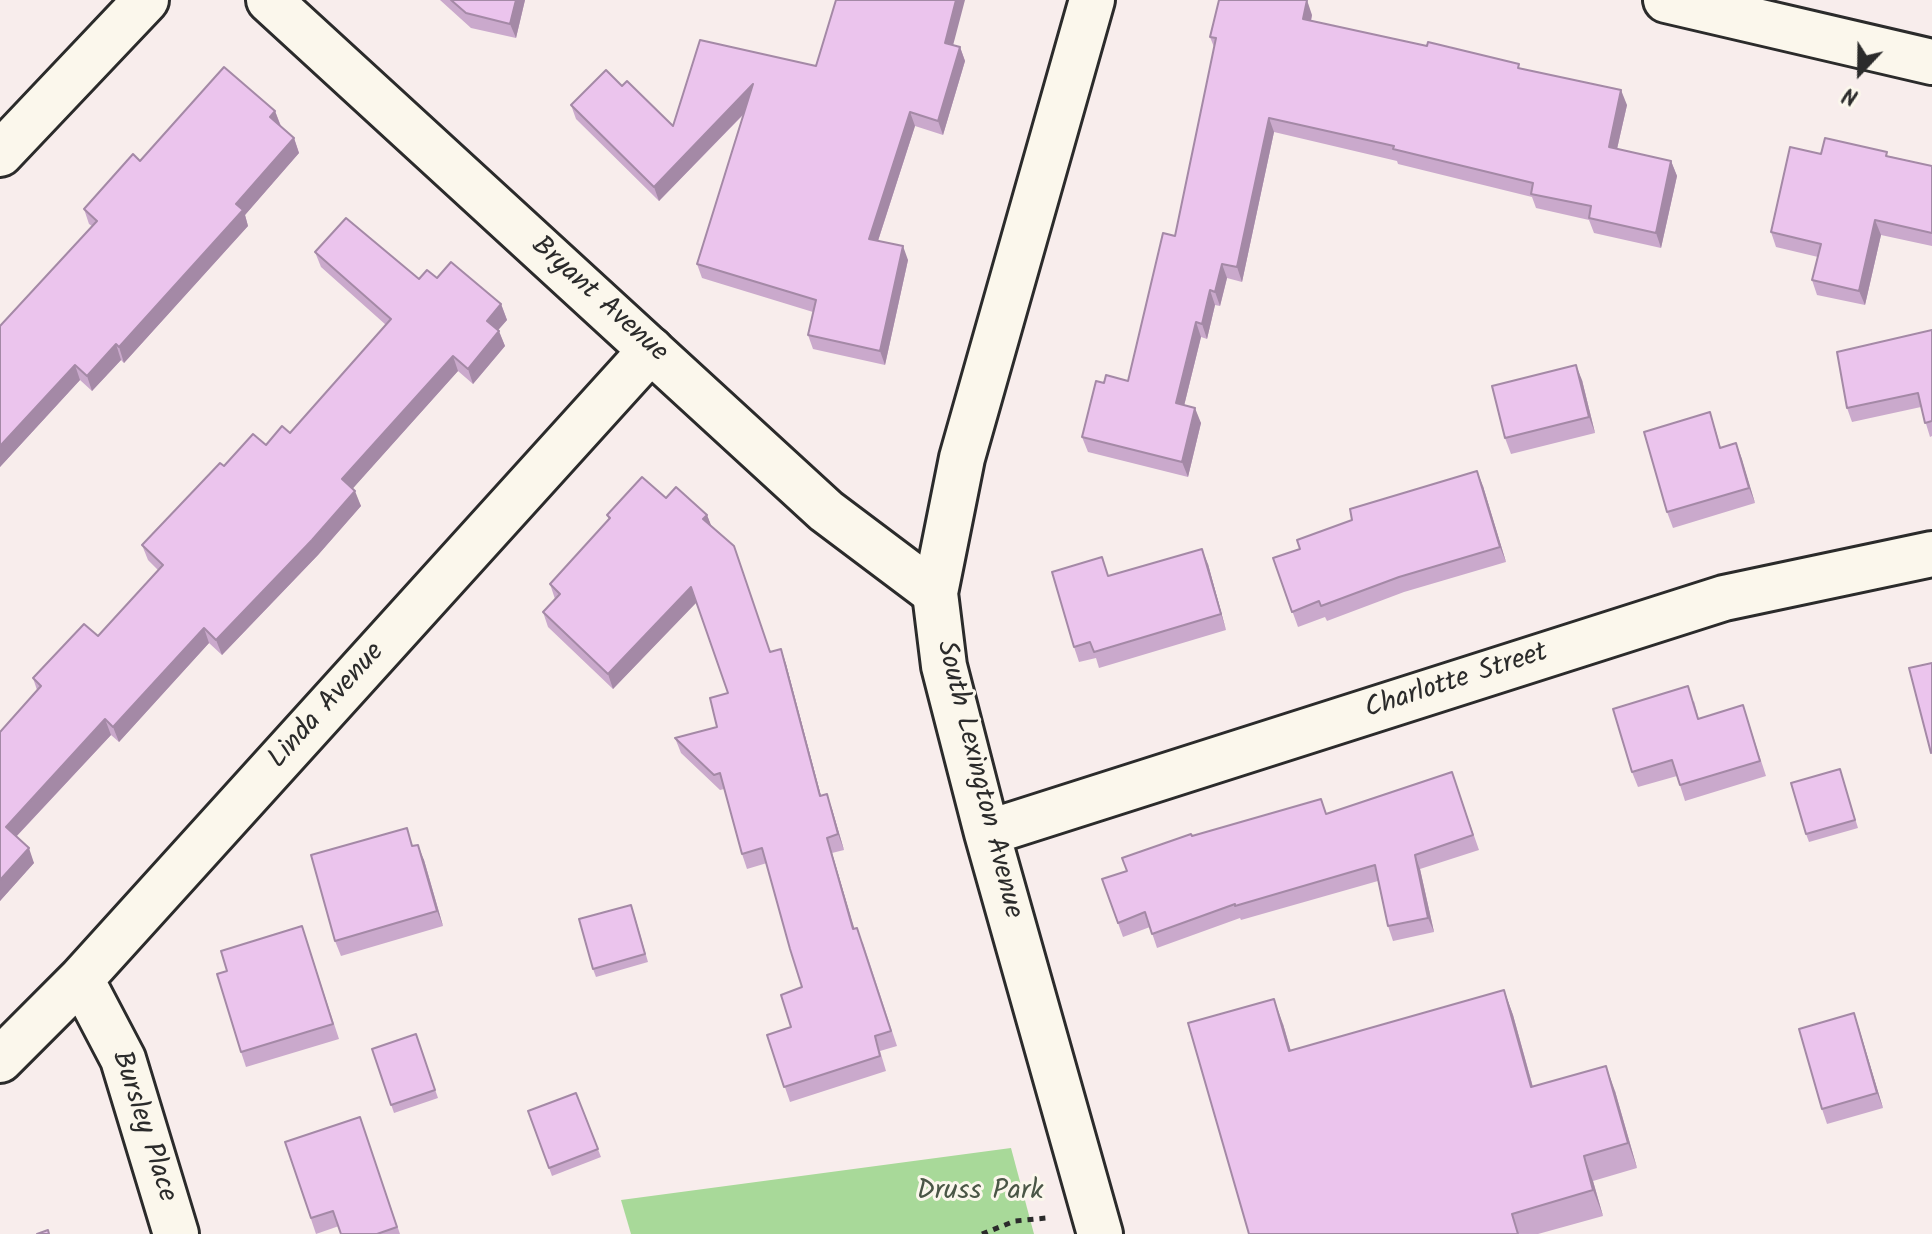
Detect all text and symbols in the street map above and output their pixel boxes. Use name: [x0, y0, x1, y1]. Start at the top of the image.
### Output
north arrow: [1820, 32, 1900, 112]
text: N: [1838, 76, 1864, 114]
street label: Bryant Avenue: [523, 231, 673, 371]
street label: Linda Avenue: [263, 637, 393, 777]
street label: South Lexington Avenue: [926, 638, 1028, 922]
street label: Charlotte Street: [1361, 638, 1553, 728]
street label: Bursley Place: [102, 1047, 182, 1207]
park label: Druss Park: [917, 1176, 1043, 1210]

